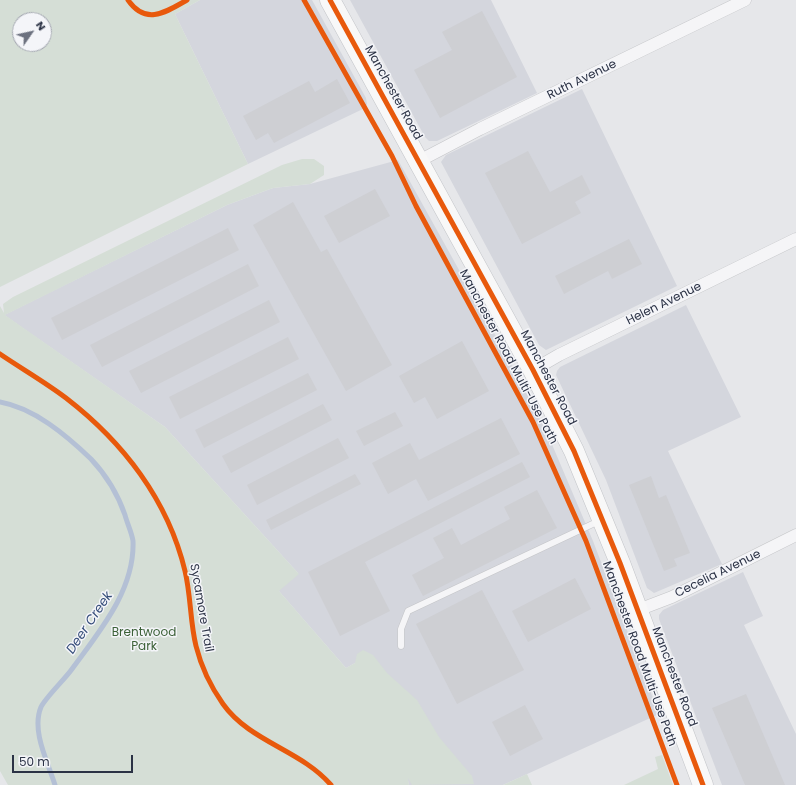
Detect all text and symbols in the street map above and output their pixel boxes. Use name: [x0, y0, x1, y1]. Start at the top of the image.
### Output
north arrow: [12, 12, 52, 52]
text: N: [32, 18, 50, 34]
street label: Manchester Road: [361, 43, 425, 143]
street label: Ruth Avenue: [545, 57, 619, 103]
street label: Manchester Road Multi-Use Path: [456, 267, 560, 447]
street label: Helen Avenue: [624, 280, 704, 328]
street label: Manchester Road: [517, 328, 579, 428]
street label: Cecelia Avenue: [673, 547, 763, 601]
street label: Manchester Road Multi-Use Path: [599, 560, 679, 748]
street label: Sycamore Trail: [186, 563, 216, 653]
water label: Deer Creek: [63, 589, 117, 657]
street label: Manchester Road: [648, 625, 700, 729]
park label: Brentwood Park: [112, 626, 176, 654]
scale bar: [14, 747, 135, 773]
text: 50 m: [19, 753, 50, 770]

